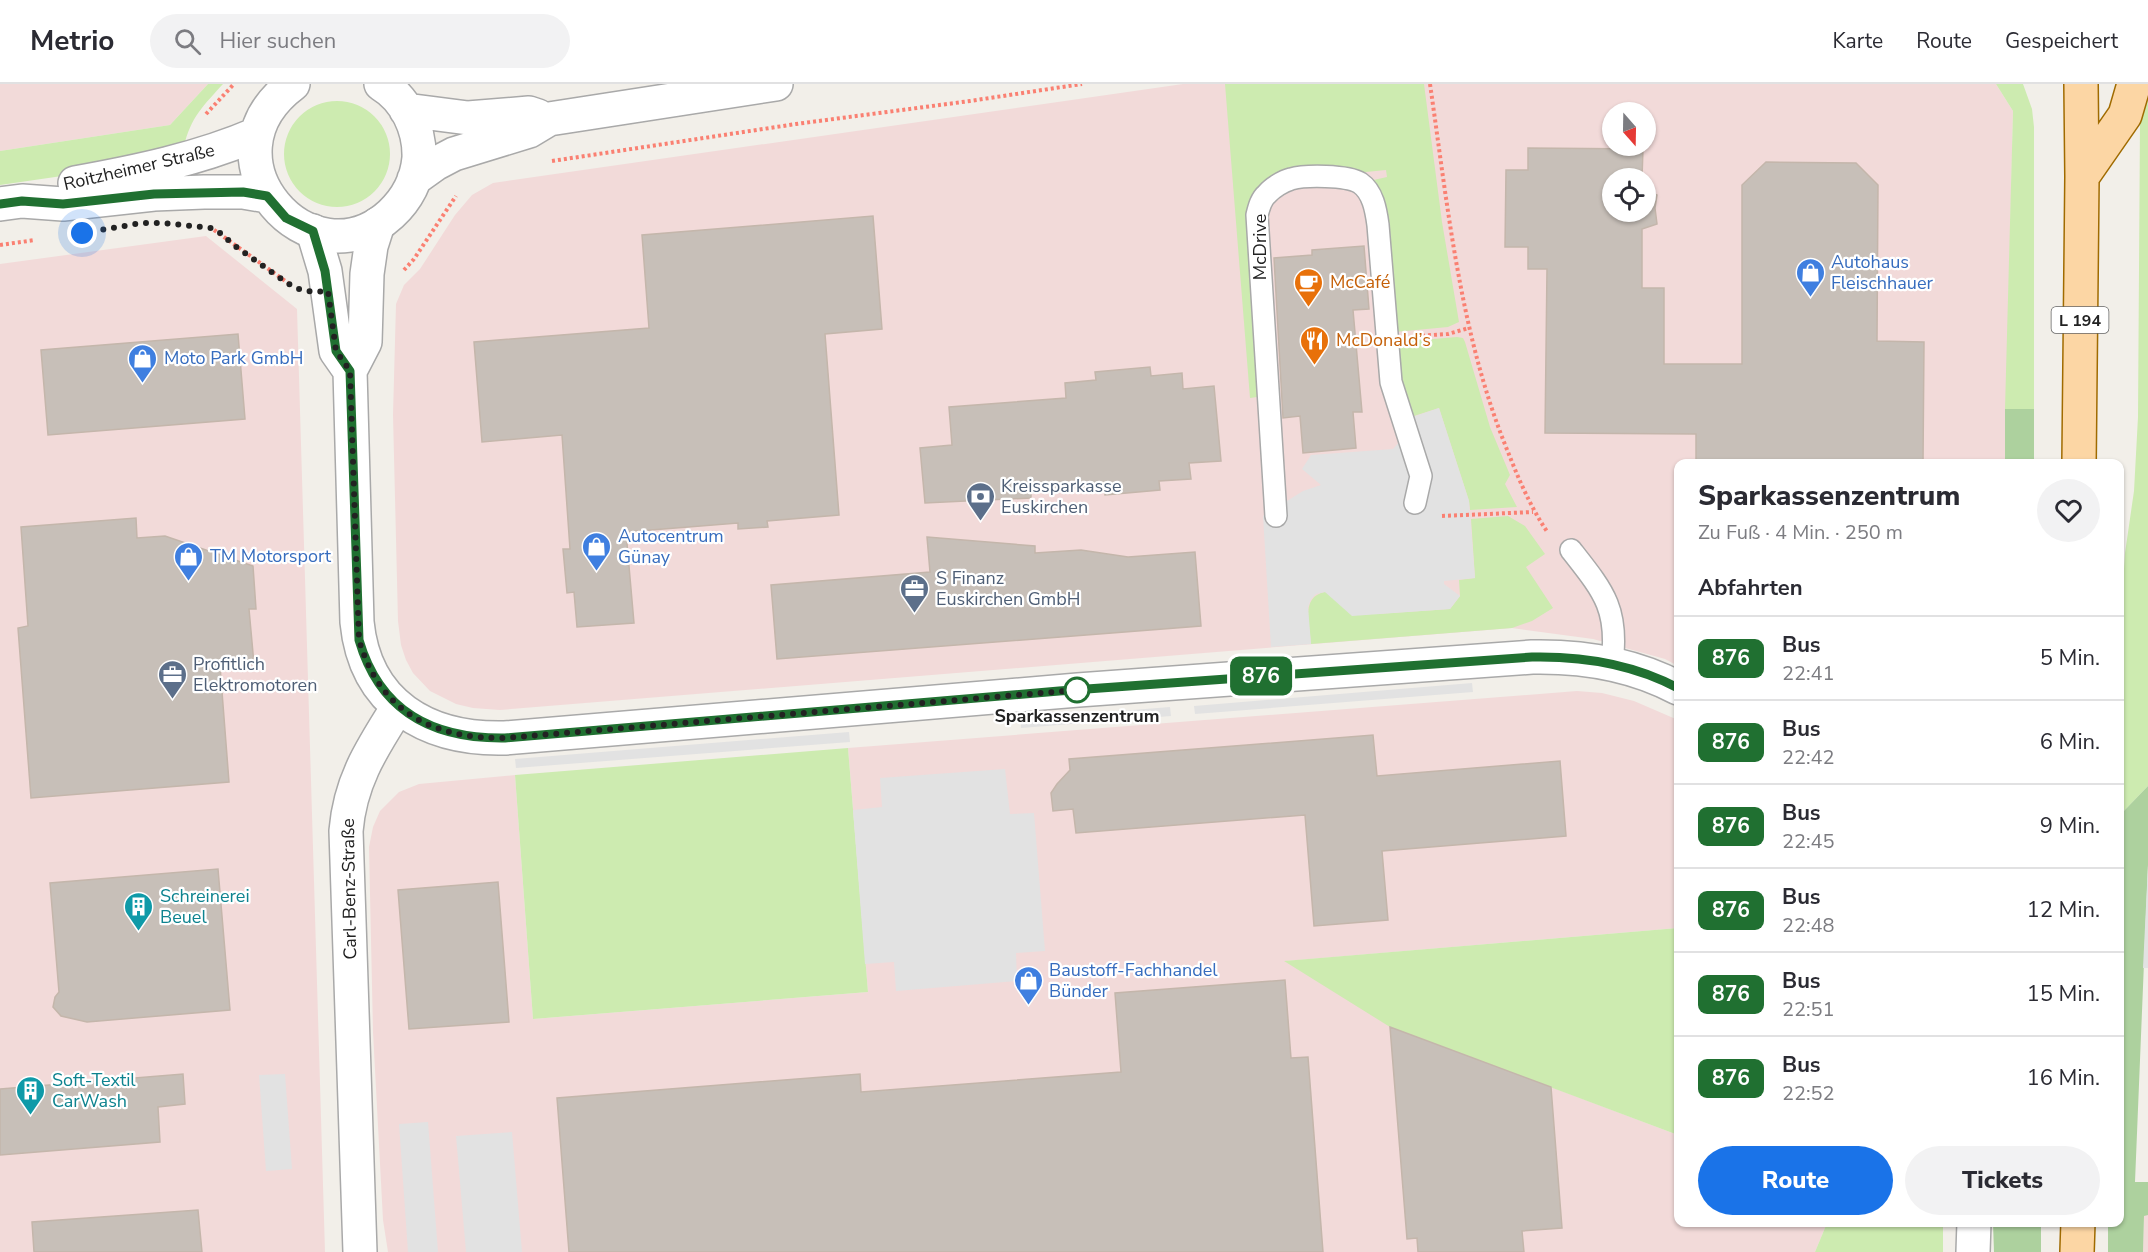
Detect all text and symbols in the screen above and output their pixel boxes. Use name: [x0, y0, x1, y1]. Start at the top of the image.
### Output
search box: [150, 14, 570, 68]
text: Metrio: [30, 22, 114, 60]
icon: search: [171, 25, 204, 58]
text: Hier suchen: [219, 26, 336, 56]
text: Karte: [1833, 27, 1883, 55]
text: Route: [1916, 27, 1972, 55]
text: Gespeichert: [2005, 27, 2118, 55]
north arrow: [1602, 102, 1656, 156]
map controls: [1602, 102, 1656, 222]
street label: Roitzheimer Straße: [61, 138, 217, 196]
button: locate: [1602, 168, 1656, 222]
street label: McDrive: [1248, 214, 1272, 280]
your location: [67, 218, 97, 248]
place label: Autohaus Fleischhauer: [1831, 250, 1934, 295]
shop icon: Autohaus Fleischhauer: [1794, 256, 1826, 298]
cafe icon: McCafé: [1293, 266, 1325, 308]
place label: McCafé: [1330, 270, 1390, 294]
road number: L 194: [2052, 307, 2108, 333]
restaurant icon: McDonald’s: [1299, 324, 1331, 366]
place label: McDonald’s: [1336, 328, 1431, 352]
shop icon: Moto Park GmbH: [127, 342, 159, 384]
place label: Moto Park GmbH: [164, 346, 303, 370]
place label: Kreissparkasse Euskirchen: [1001, 474, 1121, 519]
text: Sparkassenzentrum: [1698, 477, 1960, 515]
button: heart: [2037, 479, 2100, 542]
bank icon: Kreissparkasse Euskirchen: [964, 480, 996, 522]
text: Zu Fuß · 4 Min. · 250 m: [1698, 519, 1903, 546]
place label: Autocentrum Günay: [618, 524, 724, 569]
shop icon: Autocentrum Günay: [581, 530, 613, 572]
shop icon: TM Motorsport: [173, 540, 205, 582]
place label: TM Motorsport: [210, 544, 332, 568]
place label: S Finanz Euskirchen GmbH: [936, 566, 1080, 611]
office icon: S Finanz Euskirchen GmbH: [899, 572, 931, 614]
text: Abfahrten: [1698, 573, 1803, 603]
text: Bus: [1782, 630, 1821, 660]
text: 5 Min.: [2040, 643, 2100, 673]
text: 876: [1712, 644, 1750, 672]
place label: Profitlich Elektromotoren: [193, 652, 317, 697]
line badge: 876: [1226, 656, 1296, 696]
office icon: Profitlich Elektromotoren: [156, 658, 188, 700]
text: 22:41: [1782, 660, 1835, 687]
text: 876: [1242, 662, 1280, 690]
marker: Sparkassenzentrum: [1064, 677, 1090, 703]
place label: Sparkassenzentrum: [994, 704, 1160, 728]
text: Bus: [1782, 714, 1821, 744]
text: 6 Min.: [2040, 727, 2100, 757]
text: 876: [1712, 728, 1750, 756]
text: 22:42: [1782, 744, 1835, 771]
text: Bus: [1782, 798, 1821, 828]
text: 9 Min.: [2040, 811, 2100, 841]
text: 876: [1712, 812, 1750, 840]
street label: Carl-Benz-Straße: [336, 818, 362, 960]
text: 22:45: [1782, 828, 1835, 855]
text: Bus: [1782, 882, 1821, 912]
place label: Schreinerei Beuel: [160, 884, 250, 929]
building icon: Schreinerei Beuel: [123, 890, 155, 932]
text: 12 Min.: [2027, 895, 2100, 925]
text: 876: [1712, 896, 1750, 924]
text: 22:48: [1782, 912, 1835, 939]
place label: Baustoff-Fachhandel Bünder: [1049, 958, 1218, 1003]
shop icon: Baustoff-Fachhandel Bünder: [1012, 964, 1044, 1006]
text: Bus: [1782, 966, 1821, 996]
text: 15 Min.: [2027, 979, 2100, 1009]
text: 876: [1712, 980, 1750, 1008]
text: 22:51: [1782, 996, 1835, 1023]
text: Bus: [1782, 1050, 1821, 1080]
text: 16 Min.: [2027, 1063, 2100, 1093]
text: 876: [1712, 1064, 1750, 1092]
place label: Soft-Textil CarWash: [52, 1068, 136, 1113]
building icon: Soft-Textil CarWash: [15, 1074, 47, 1116]
text: 22:52: [1782, 1080, 1835, 1107]
button: Route: [1698, 1146, 1893, 1215]
button: Tickets: [1905, 1146, 2100, 1215]

